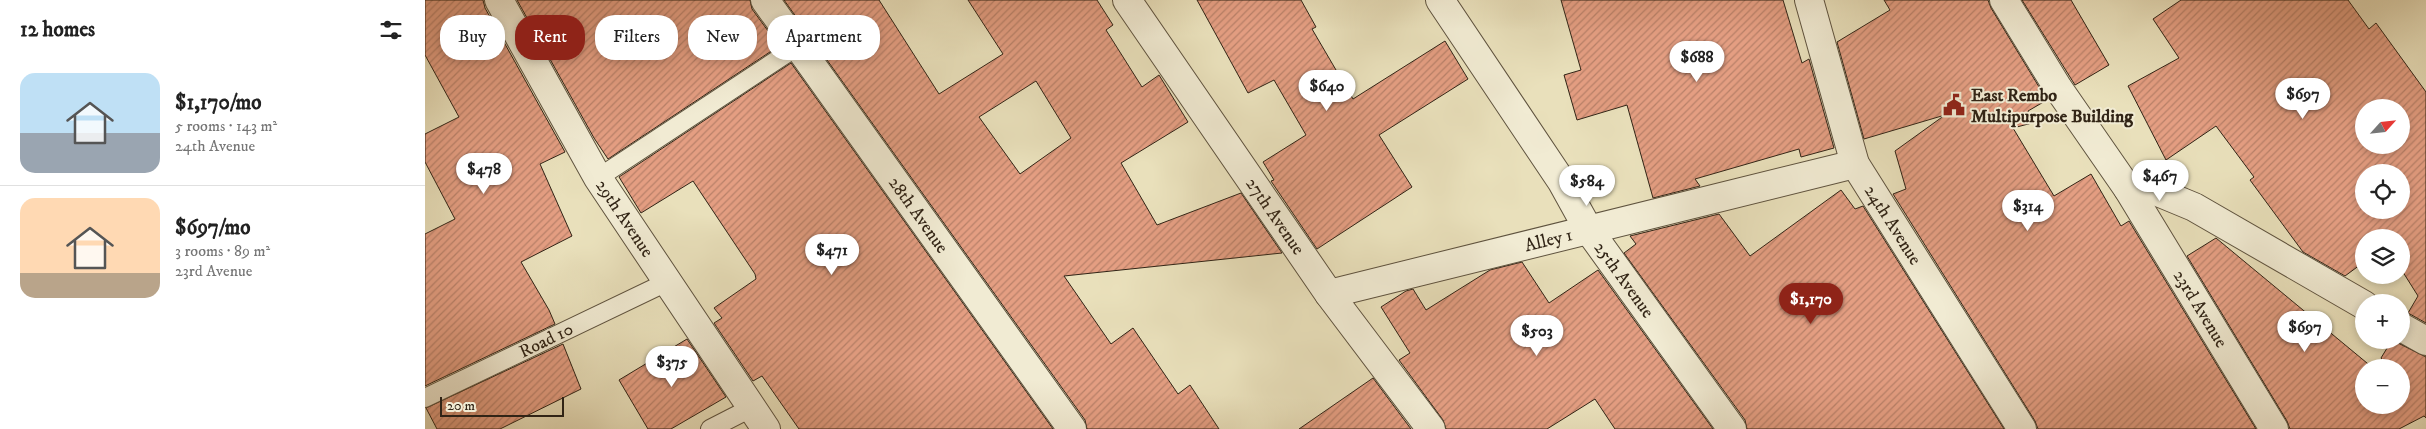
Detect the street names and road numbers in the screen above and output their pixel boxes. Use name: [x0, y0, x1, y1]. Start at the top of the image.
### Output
street label: 28th Avenue: [883, 173, 953, 258]
street label: 27th Avenue: [1240, 174, 1309, 259]
street label: 29th Avenue: [590, 176, 658, 262]
street label: 24th Avenue: [1859, 181, 1926, 269]
street label: Alley 1: [1522, 224, 1575, 257]
street label: 25th Avenue: [1589, 238, 1658, 322]
street label: 23rd Avenue: [2168, 266, 2232, 352]
street label: Road 10: [516, 318, 577, 363]

